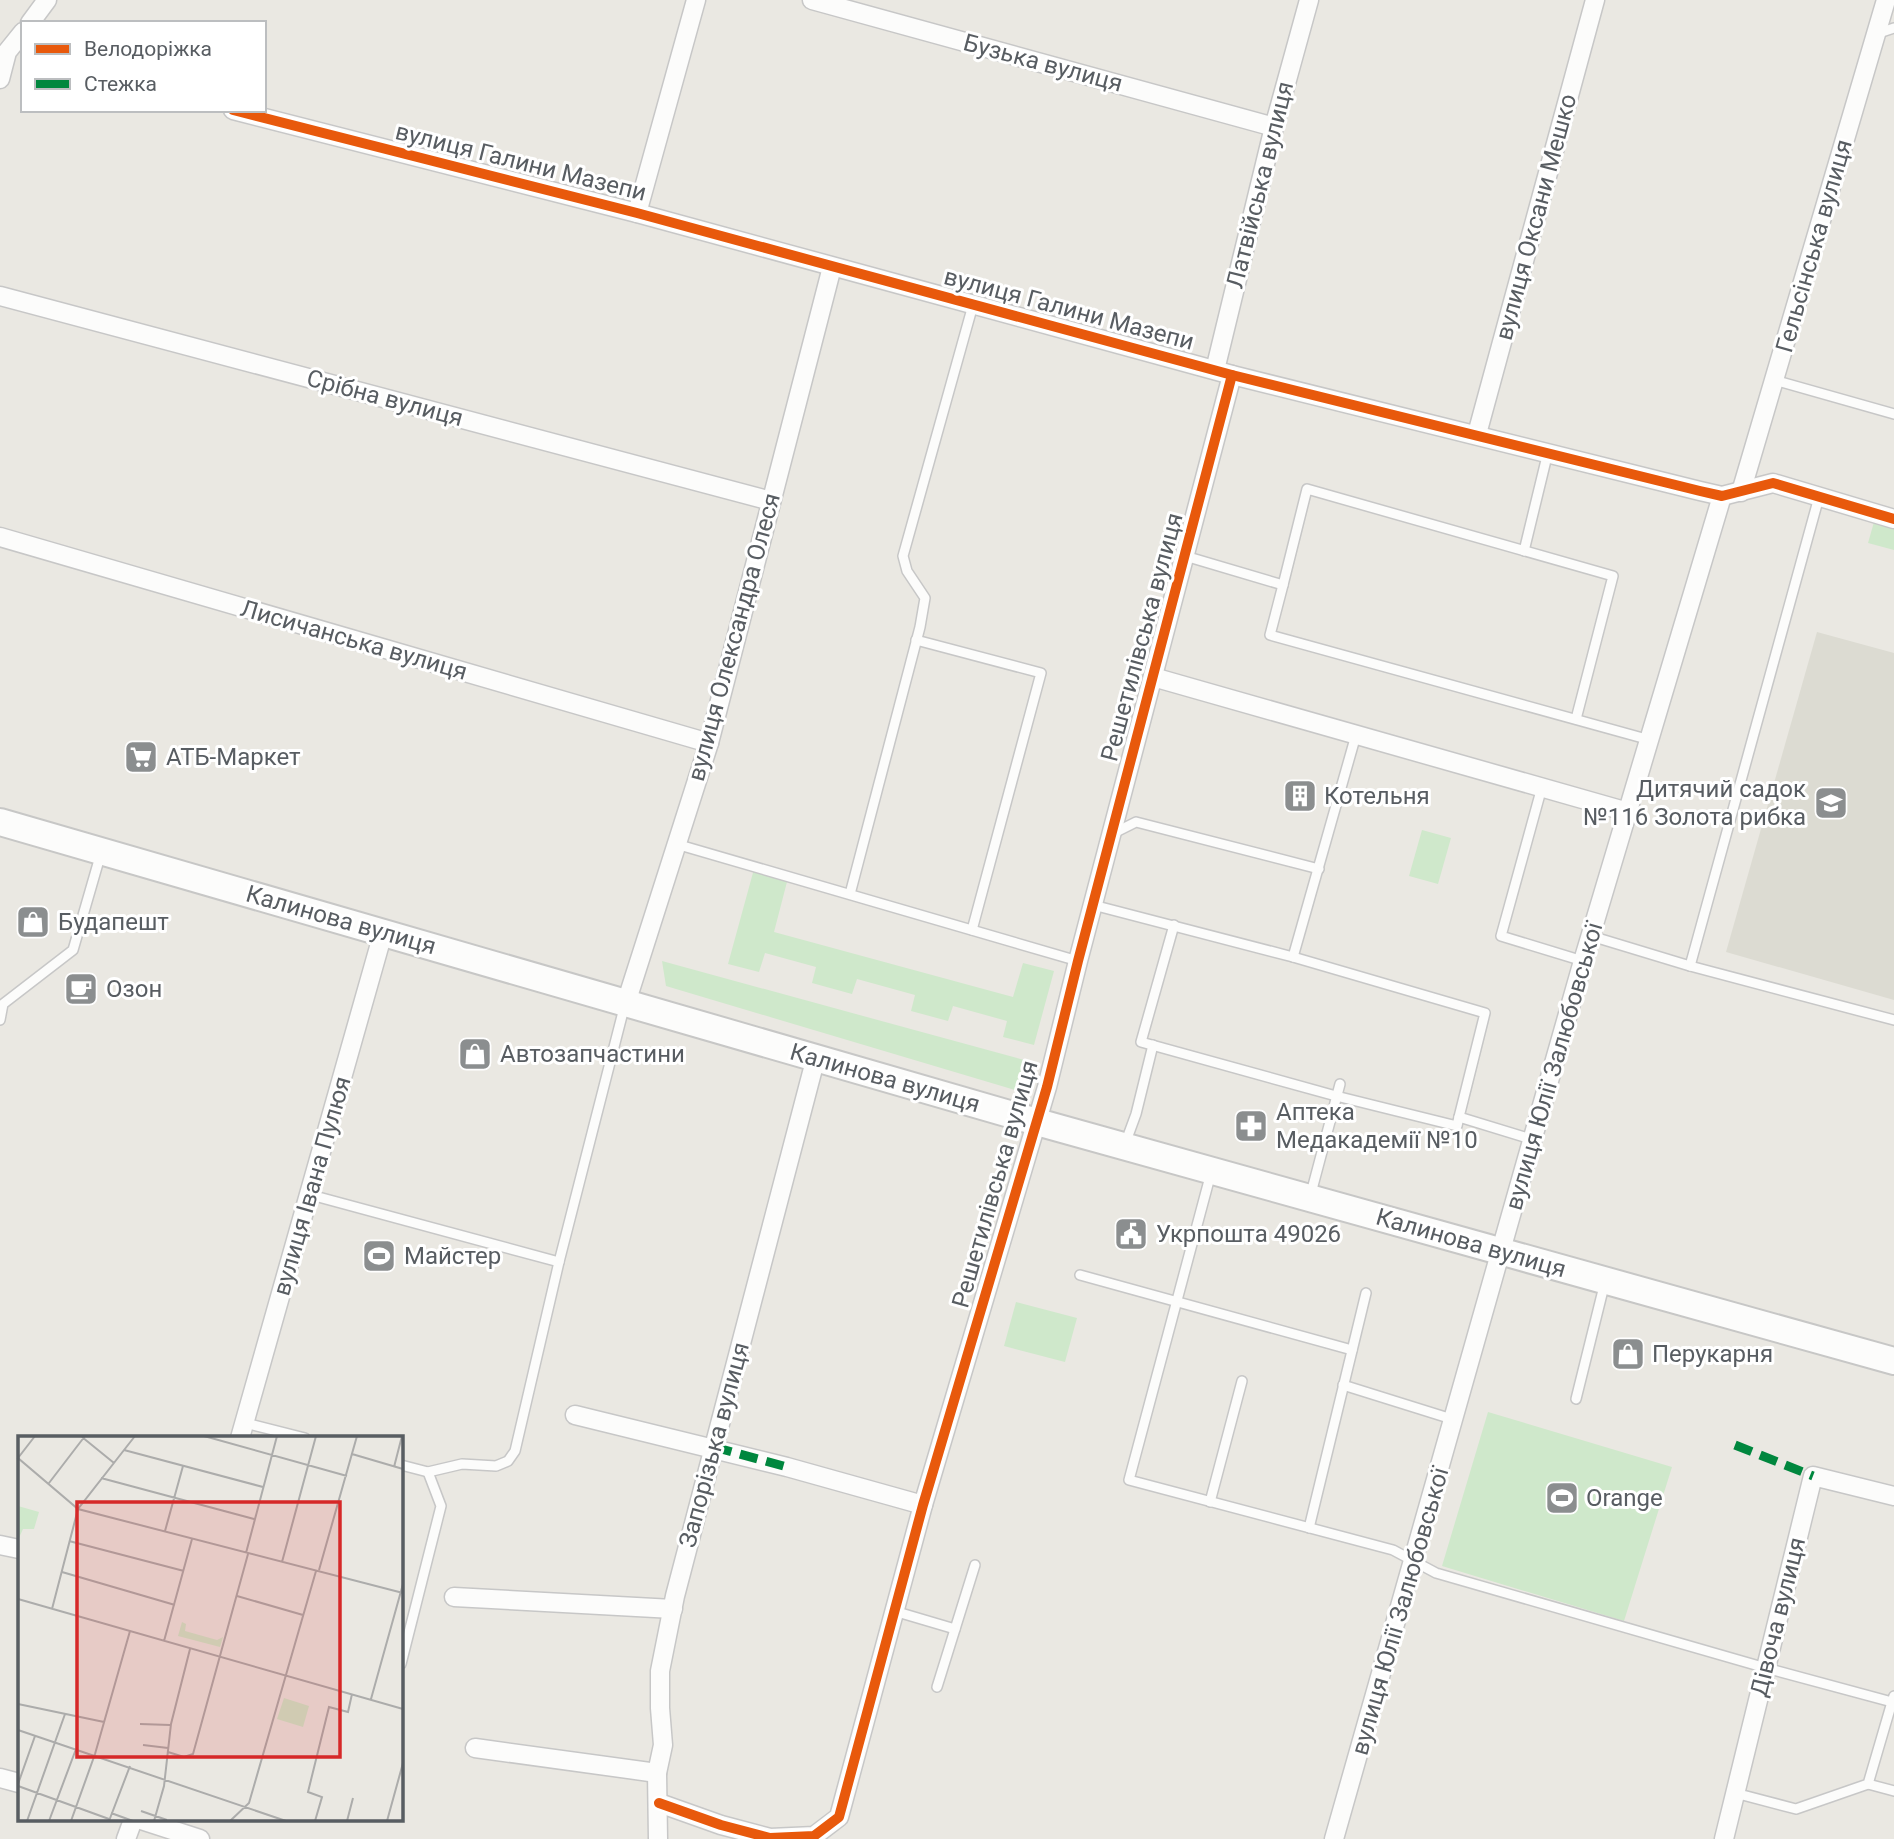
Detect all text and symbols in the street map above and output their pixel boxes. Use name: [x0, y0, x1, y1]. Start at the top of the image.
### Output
legend: [21, 21, 266, 112]
street label: Бузька вулиця: [960, 28, 1126, 98]
text: Велодоріжка: [84, 37, 212, 61]
text: Стежка: [84, 72, 157, 96]
street label: Латвійська вулиця: [1221, 79, 1299, 291]
street label: вулиця Оксани Мешко: [1490, 91, 1582, 343]
street label: вулиця Галини Мазепи: [393, 117, 649, 207]
street label: Гельсінська вулиця: [1770, 136, 1858, 356]
street label: вулиця Галини Мазепи: [941, 262, 1197, 356]
street label: Срібна вулиця: [304, 364, 466, 432]
street label: вулиця Олександра Олеся: [682, 490, 786, 784]
street label: Решетилівська вулиця: [1095, 510, 1189, 764]
street label: Лисичанська вулиця: [237, 594, 471, 686]
supermarket icon: АТБ-Маркет: [122, 738, 160, 776]
place label: АТБ-Маркет: [166, 743, 301, 771]
place label: Дитячий садок №116 Золота рибка: [1583, 775, 1806, 831]
building icon: Котельня: [1281, 777, 1319, 815]
place label: Котельня: [1324, 782, 1430, 810]
school or university icon: Дитячий садок №116 Золота рибка: [1812, 784, 1850, 822]
street label: Калинова вулиця: [243, 880, 439, 960]
shop icon: Будапешт: [14, 903, 52, 941]
place label: Будапешт: [58, 908, 169, 936]
street label: вулиця Юлії Залюбовської: [1499, 918, 1609, 1213]
cafe icon: Озон: [62, 970, 100, 1008]
place label: Озон: [106, 975, 162, 1003]
shop icon: Автозапчастини: [456, 1035, 494, 1073]
street label: Калинова вулиця: [787, 1038, 983, 1118]
place label: Автозапчастини: [500, 1040, 685, 1068]
street label: Решетилівська вулиця: [946, 1057, 1044, 1311]
street label: вулиця Івана Пулюя: [267, 1073, 357, 1299]
place label: Аптека Медакадемії №10: [1276, 1098, 1478, 1154]
pharmacy icon: Аптека Медакадемії №10: [1232, 1107, 1270, 1145]
street label: Калинова вулиця: [1373, 1203, 1569, 1283]
public building icon: Укрпошта 49026: [1112, 1215, 1150, 1253]
place label: Укрпошта 49026: [1156, 1220, 1341, 1248]
sports icon: Майстер: [360, 1237, 398, 1275]
place label: Майстер: [404, 1242, 501, 1270]
shop icon: Перукарня: [1609, 1335, 1647, 1373]
street label: Запорізька вулиця: [673, 1339, 755, 1551]
place label: Перукарня: [1652, 1340, 1773, 1368]
inset map: [18, 1436, 402, 1822]
street label: вулиця Юлії Залюбовської: [1345, 1463, 1455, 1758]
sports icon: Orange: [1543, 1479, 1581, 1517]
place label: Orange: [1586, 1484, 1663, 1512]
street label: Дівоча вулиця: [1745, 1534, 1811, 1700]

